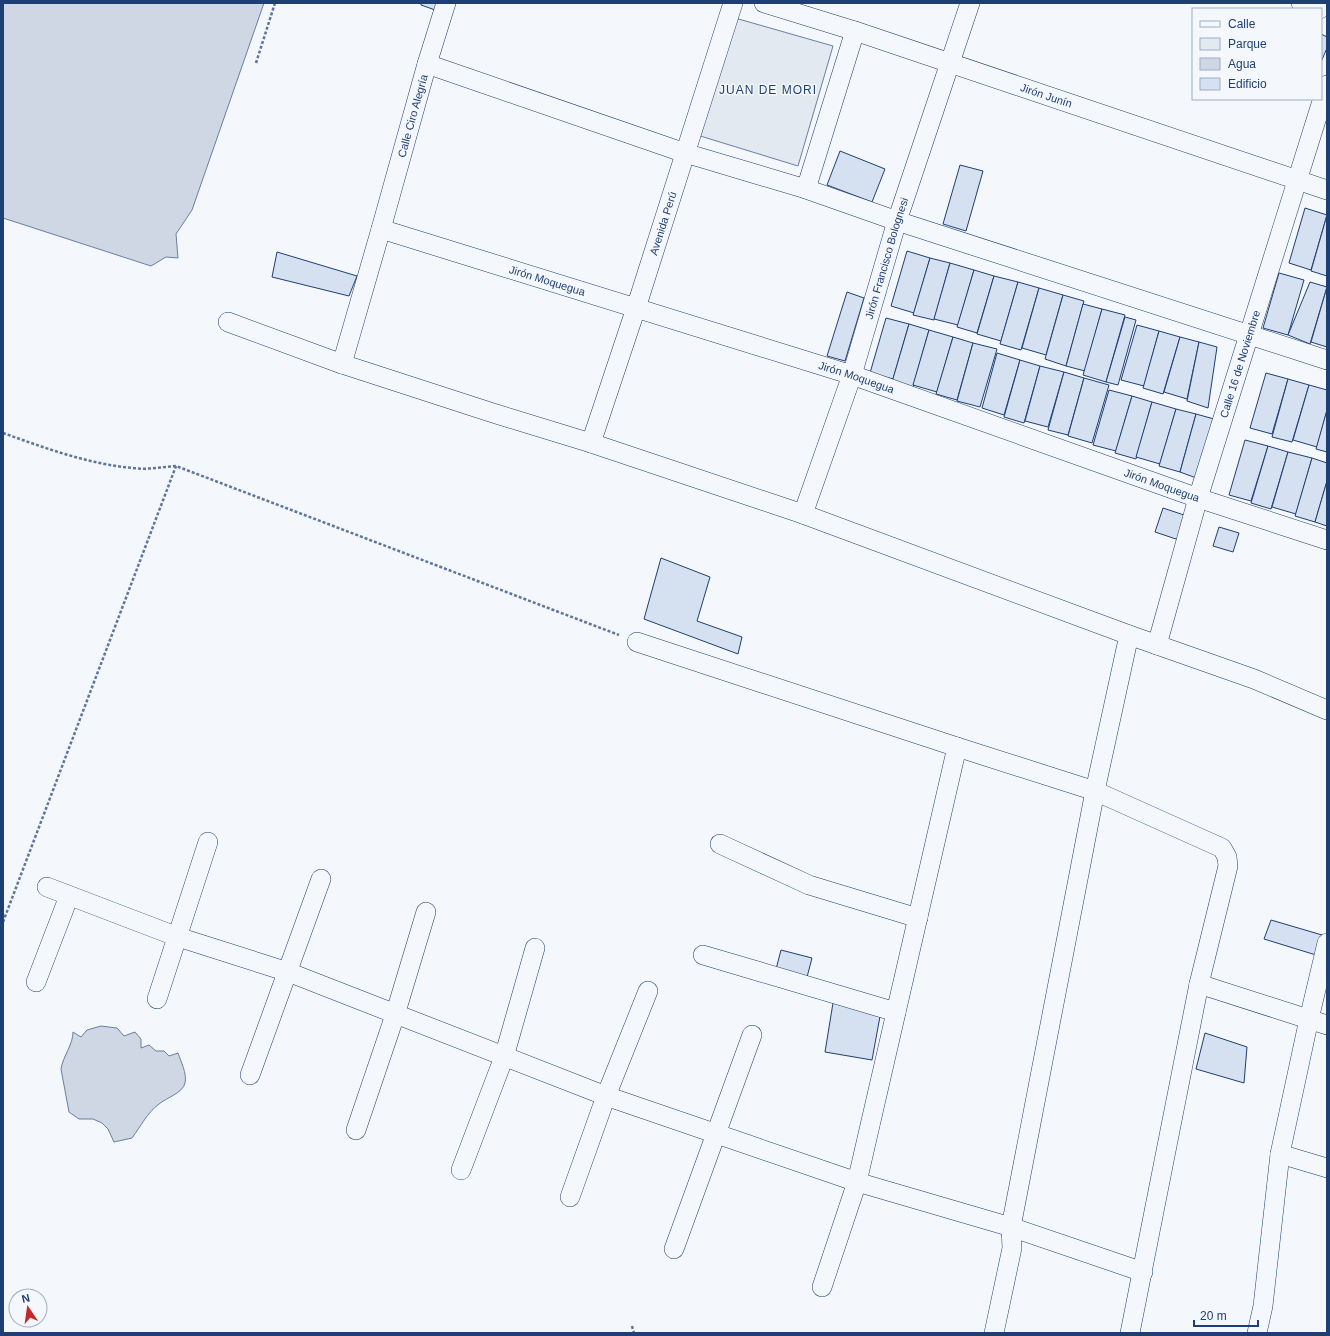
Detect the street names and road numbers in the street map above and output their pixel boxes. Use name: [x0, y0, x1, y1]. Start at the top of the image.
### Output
street label: Calle Ciro Alegría: [395, 72, 430, 159]
street label: Jirón Junín: [1019, 81, 1074, 110]
street label: Avenida Perú: [647, 190, 679, 257]
street label: Jirón Francisco Bolognesi: [863, 196, 910, 320]
street label: Jirón Moquegua: [508, 263, 588, 298]
street label: Calle 16 de Noviembre: [1217, 309, 1262, 419]
street label: Jirón Moquegua: [817, 359, 897, 396]
street label: Jirón Moquegua: [1123, 466, 1202, 504]

